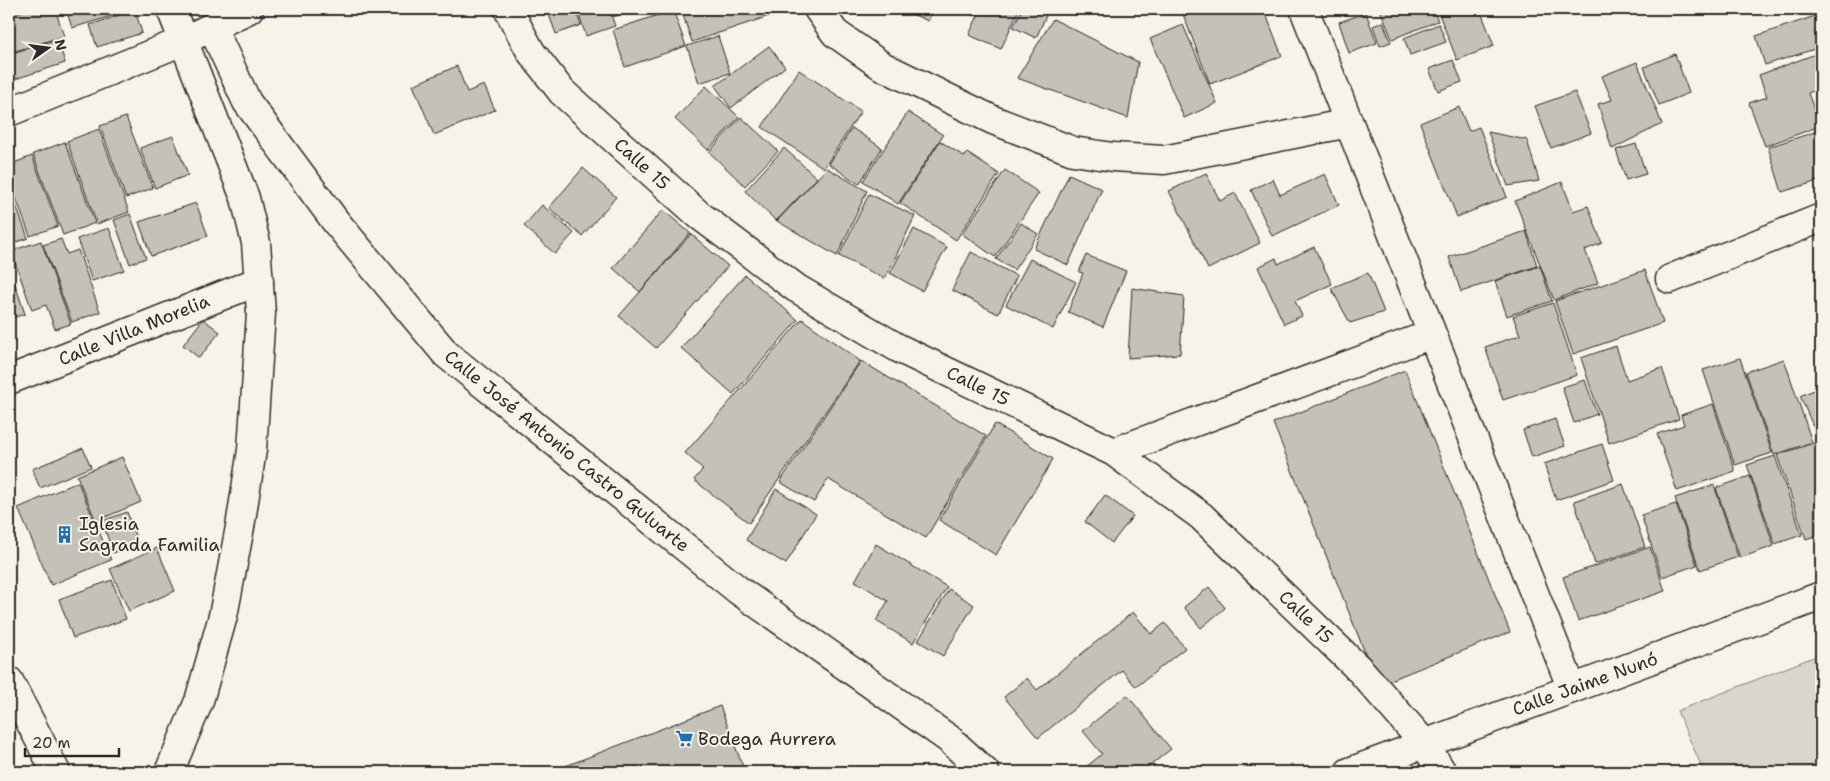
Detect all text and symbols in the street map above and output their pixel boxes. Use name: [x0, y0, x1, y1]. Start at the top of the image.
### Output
north arrow: [22, 22, 72, 72]
text: N: [51, 37, 71, 52]
street label: Calle 15: [609, 133, 675, 195]
street label: Calle Villa Morelia: [55, 289, 213, 371]
street label: Calle José Antonio Castro Guluarte: [440, 345, 694, 557]
street label: Calle 15: [943, 360, 1013, 412]
place label: Iglesia Sagrada Familia: [79, 512, 220, 557]
building icon: Iglesia Sagrada Familia: [55, 524, 75, 544]
street label: Calle 15: [1274, 585, 1338, 649]
street label: Calle Jaime Nunó: [1509, 647, 1661, 721]
scale bar: [25, 726, 119, 758]
place label: Bodega Aurrera: [698, 727, 836, 751]
supermarket icon: Bodega Aurrera: [674, 729, 694, 749]
text: 20 m: [32, 733, 71, 753]

